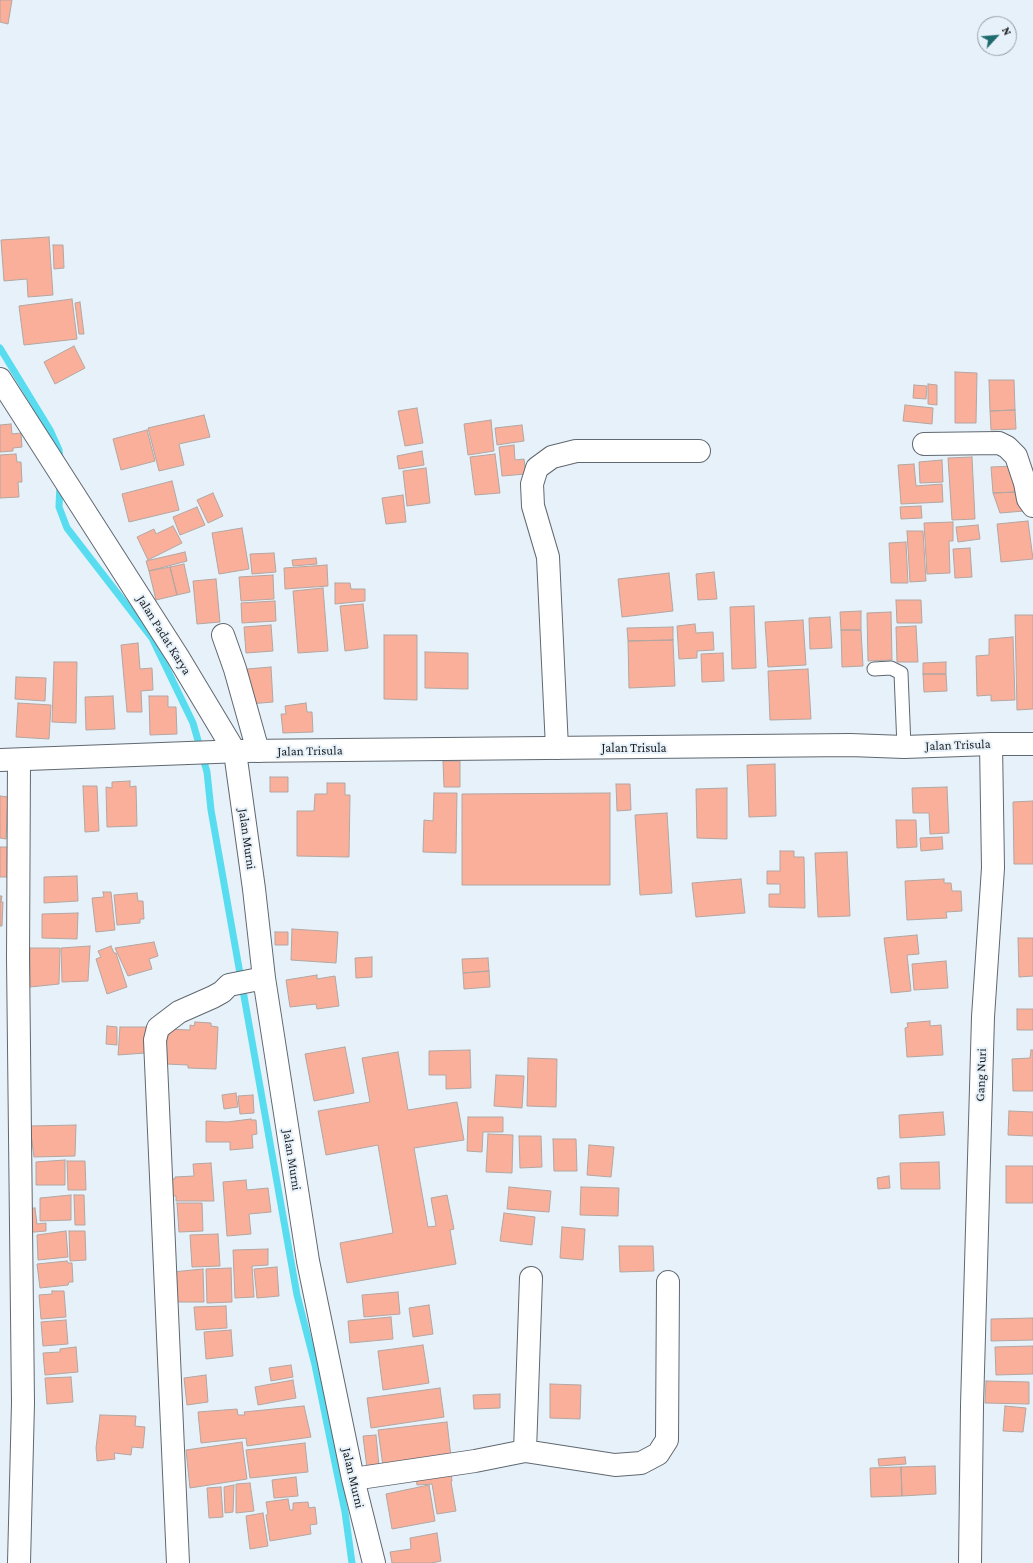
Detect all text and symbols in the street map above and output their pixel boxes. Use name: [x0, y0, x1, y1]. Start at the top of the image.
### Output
north arrow: [977, 16, 1017, 56]
text: N: [1000, 25, 1014, 37]
street label: Jalan Padat Karya: [133, 592, 195, 678]
street label: Jalan Trisula: [925, 736, 991, 754]
street label: Jalan Trisula: [601, 740, 667, 756]
street label: Jalan Trisula: [277, 743, 343, 759]
street label: Jalan Murni: [235, 808, 259, 870]
street label: Gang Nuri: [972, 1048, 990, 1102]
street label: Jalan Murni: [279, 1128, 305, 1192]
street label: Jalan Murni: [338, 1446, 368, 1510]

